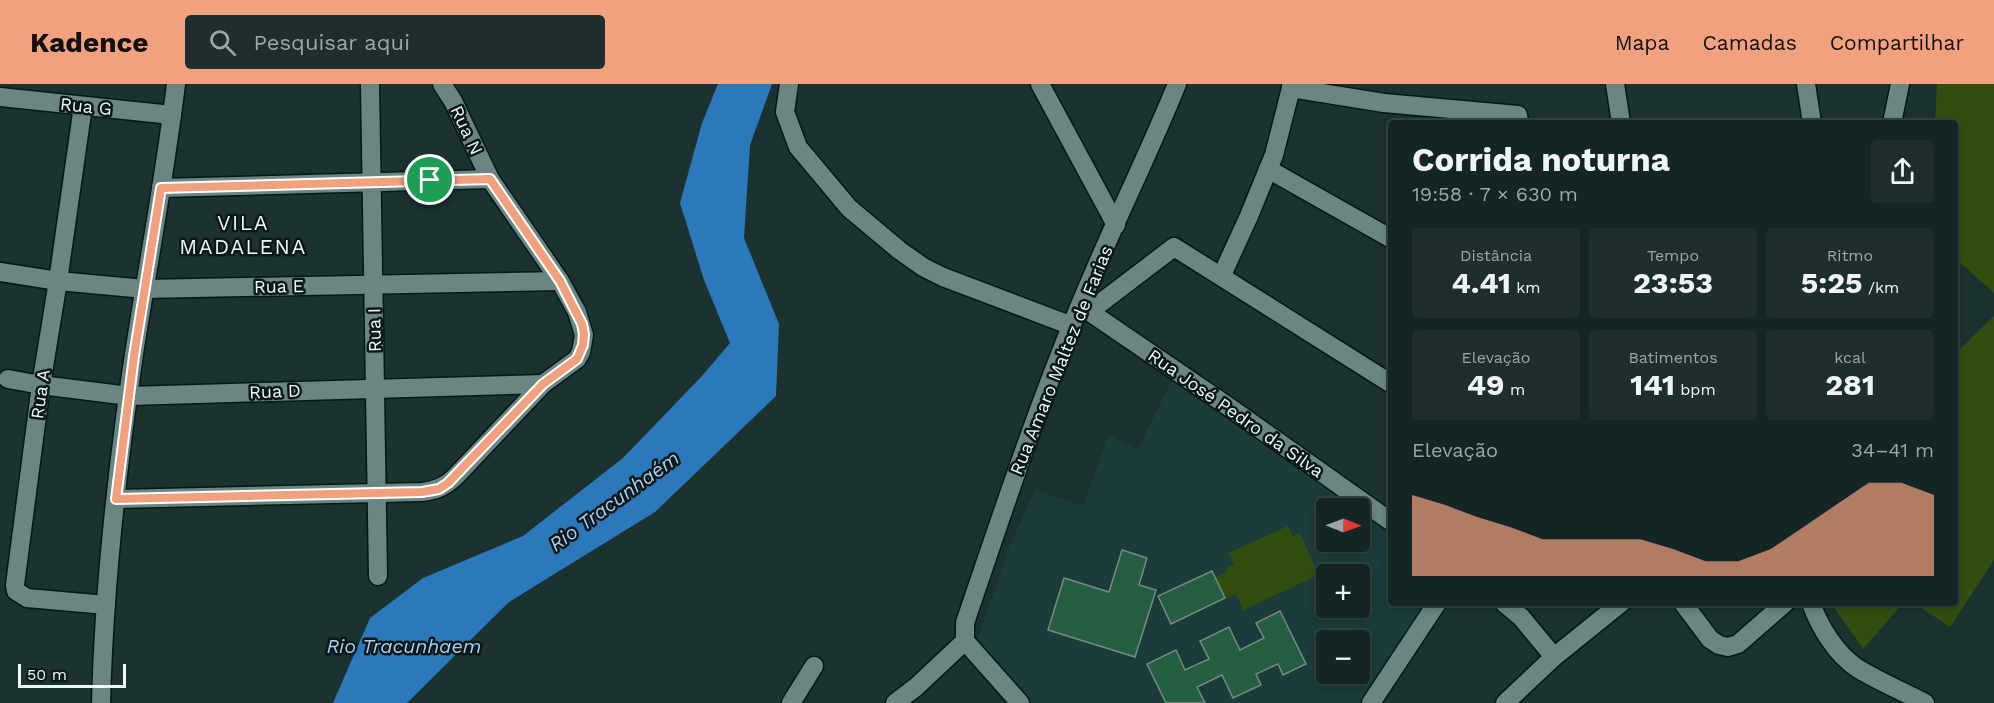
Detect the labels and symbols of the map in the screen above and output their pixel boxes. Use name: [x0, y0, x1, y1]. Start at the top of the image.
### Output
street label: Rua G: [59, 93, 113, 119]
street label: Rua N: [446, 102, 488, 158]
pin: [404, 154, 455, 205]
district label: VILA MADALENA: [179, 210, 307, 259]
street label: Rua Amaro Maltez de Farias: [1005, 242, 1117, 478]
street label: Rua E: [254, 275, 304, 297]
street label: Rua I: [363, 308, 385, 352]
street label: Rua José Pedro da Silva: [1144, 344, 1328, 482]
street label: Rua A: [26, 368, 54, 420]
street label: Rua D: [249, 380, 301, 402]
water label: Rio Tracunhaém: [544, 446, 684, 556]
north arrow: [1316, 498, 1370, 552]
water label: Rio Tracunhaem: [326, 634, 482, 658]
scale bar: [18, 661, 126, 688]

